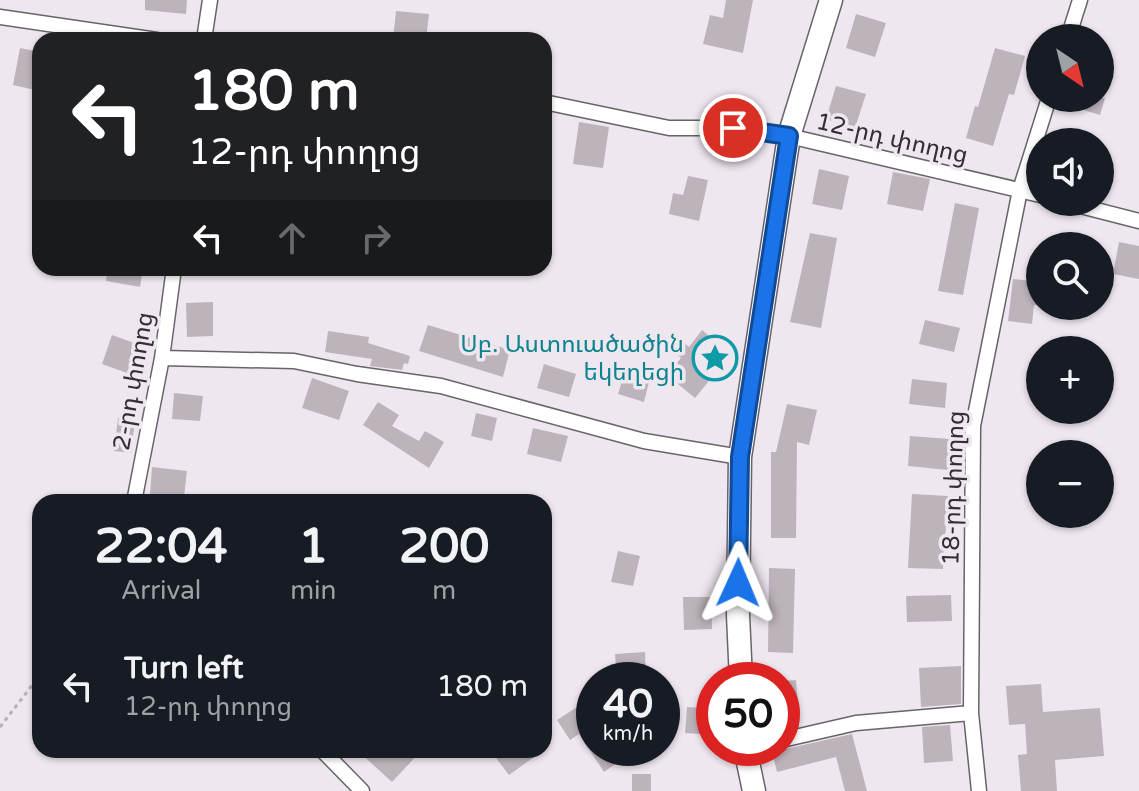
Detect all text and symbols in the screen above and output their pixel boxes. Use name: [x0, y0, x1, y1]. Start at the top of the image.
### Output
north arrow: [1026, 24, 1114, 112]
map controls: [1026, 24, 1114, 528]
text: 180 m: [188, 58, 359, 125]
icon: left: [56, 64, 160, 168]
pin: [699, 94, 767, 162]
icon: arrive: [711, 106, 755, 150]
street label: 12-րդ փողոց: [813, 107, 971, 170]
button: sound: [1026, 128, 1114, 216]
text: 12-րդ փողոց: [188, 131, 421, 174]
icon: left: [186, 216, 230, 260]
icon: ahead: [270, 216, 314, 260]
icon: right: [354, 216, 398, 260]
button: search: [1026, 232, 1114, 320]
street label: 2-րդ փողոց: [107, 310, 160, 453]
place label: Սբ. Աստուածածին եկեղեցի: [460, 330, 684, 387]
place icon: Սբ. Աստուածածին եկեղեցի: [691, 334, 739, 382]
button: +: [1026, 336, 1114, 424]
street label: 18-րդ փողոց: [936, 410, 971, 566]
button: −: [1026, 440, 1114, 528]
text: 22:04: [95, 518, 228, 576]
text: 1: [298, 518, 328, 576]
text: 200: [399, 518, 489, 576]
position arrow: [696, 541, 780, 625]
text: Arrival: [121, 575, 201, 606]
text: min: [290, 575, 336, 606]
text: m: [432, 575, 456, 606]
text: Turn left: [124, 650, 243, 687]
speed limit sign: 50: [696, 662, 800, 766]
icon: left: [56, 664, 100, 708]
text: 180 m: [436, 668, 528, 705]
text: 40: [603, 680, 653, 728]
text: 12-րդ փողոց: [124, 691, 292, 722]
text: km/h: [603, 722, 653, 746]

